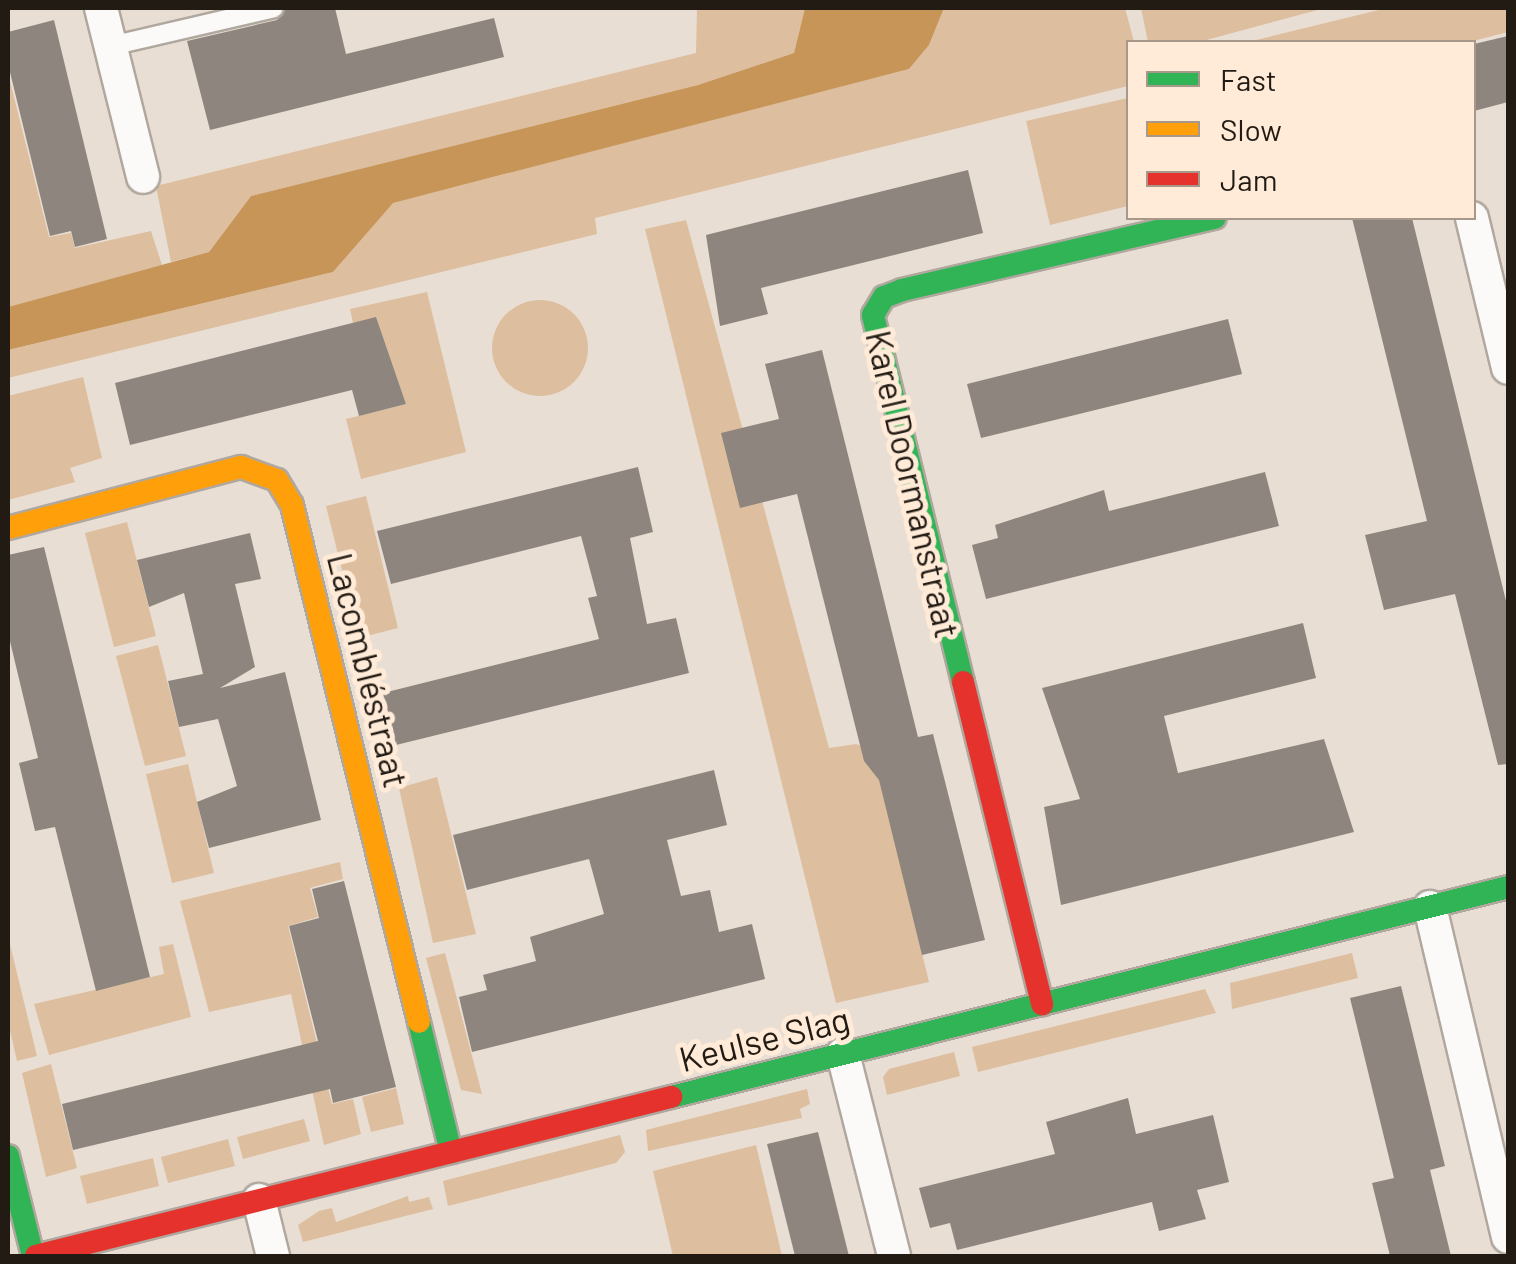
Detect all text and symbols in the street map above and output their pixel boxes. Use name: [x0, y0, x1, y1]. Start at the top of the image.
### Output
legend: [1126, 40, 1476, 220]
text: Fast: [1220, 61, 1277, 97]
text: Slow: [1220, 111, 1282, 147]
text: Jam: [1220, 161, 1277, 197]
street label: Karel Doormanstraat: [858, 326, 970, 642]
street label: Lacombléstraat: [320, 549, 418, 791]
street label: Keulse Slag: [675, 997, 853, 1079]

